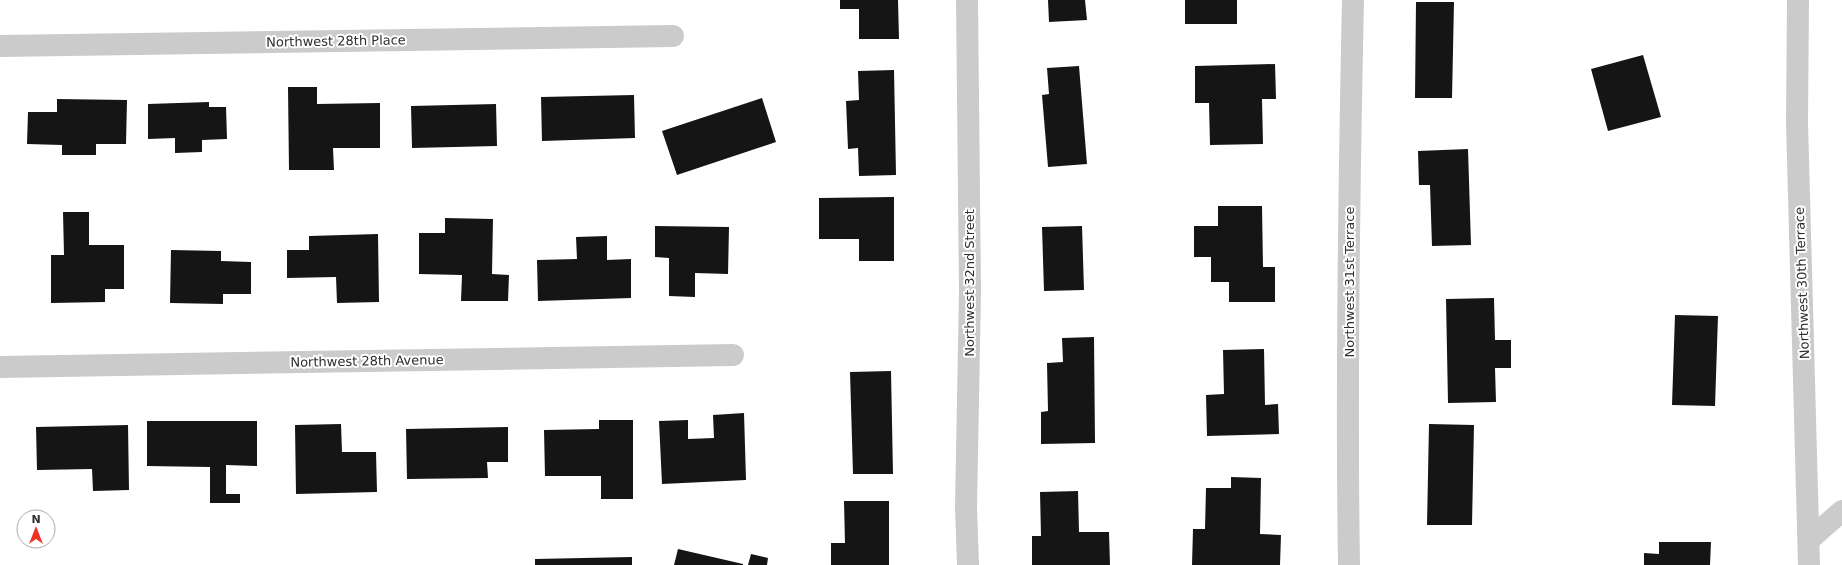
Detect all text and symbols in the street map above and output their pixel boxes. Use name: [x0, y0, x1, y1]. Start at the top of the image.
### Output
street label: Northwest 28th Place: [266, 32, 406, 50]
street label: Northwest 31st Terrace: [1342, 207, 1357, 357]
street label: Northwest 30th Terrace: [1792, 207, 1812, 359]
street label: Northwest 32nd Street: [962, 209, 977, 357]
street label: Northwest 28th Avenue: [290, 352, 444, 370]
north arrow: [16, 509, 56, 549]
text: N: [31, 513, 41, 526]

